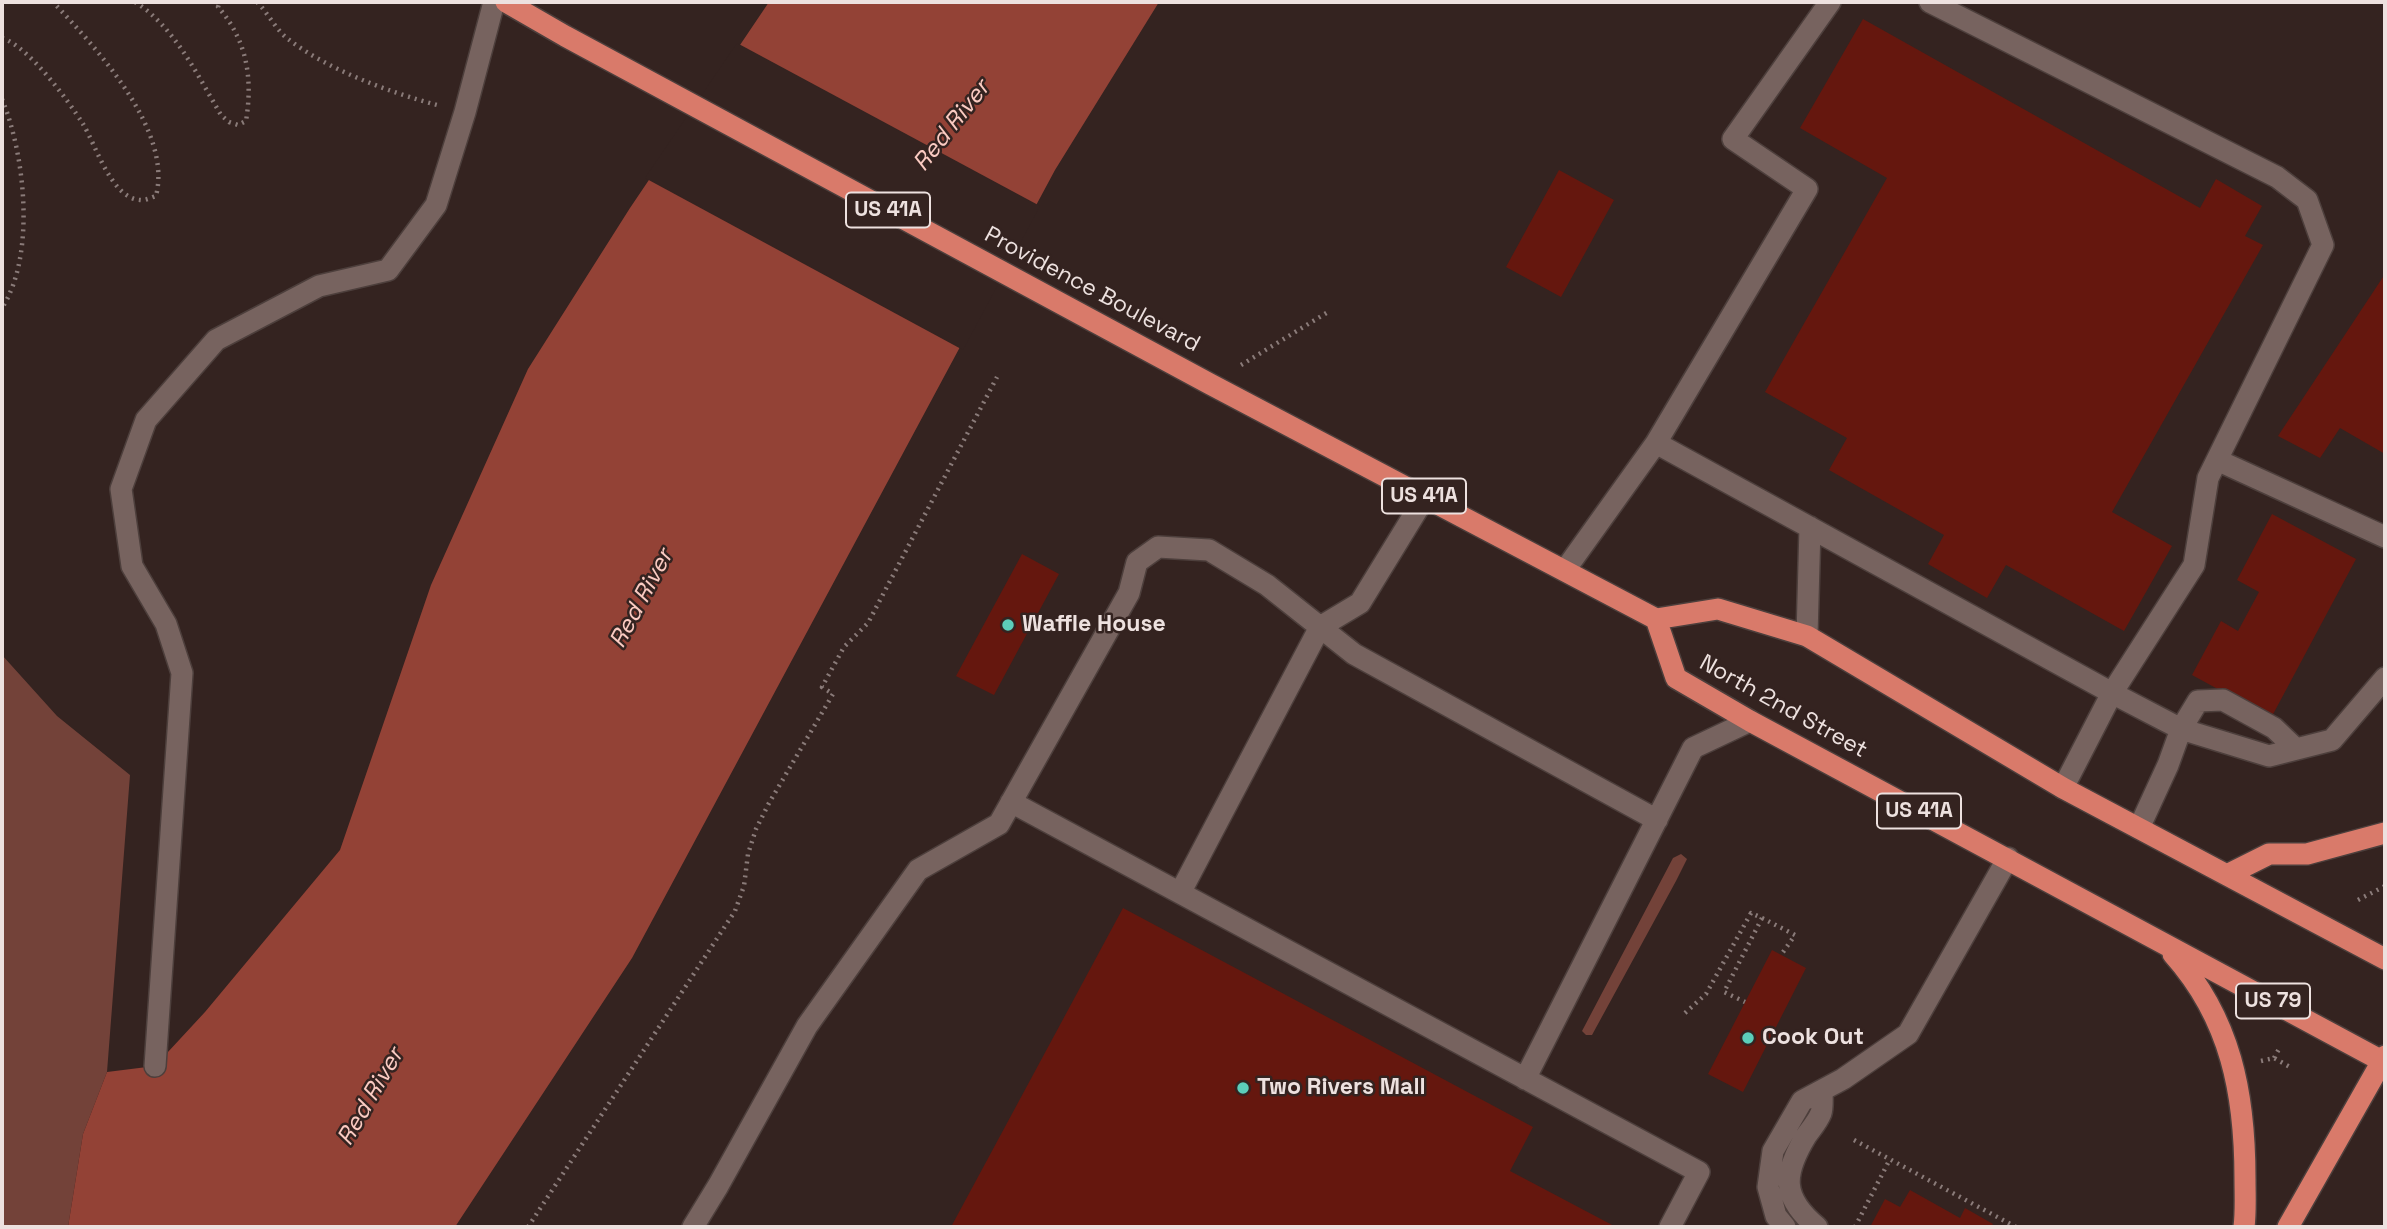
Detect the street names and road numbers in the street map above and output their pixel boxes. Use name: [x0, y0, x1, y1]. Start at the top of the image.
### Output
road number: US 41A: [846, 192, 930, 228]
street label: Providence Boulevard: [979, 221, 1205, 359]
road number: US 41A: [1382, 478, 1466, 514]
street label: North 2nd Street: [1694, 649, 1872, 765]
road number: US 41A: [1877, 794, 1961, 828]
road number: US 79: [2236, 984, 2310, 1018]

